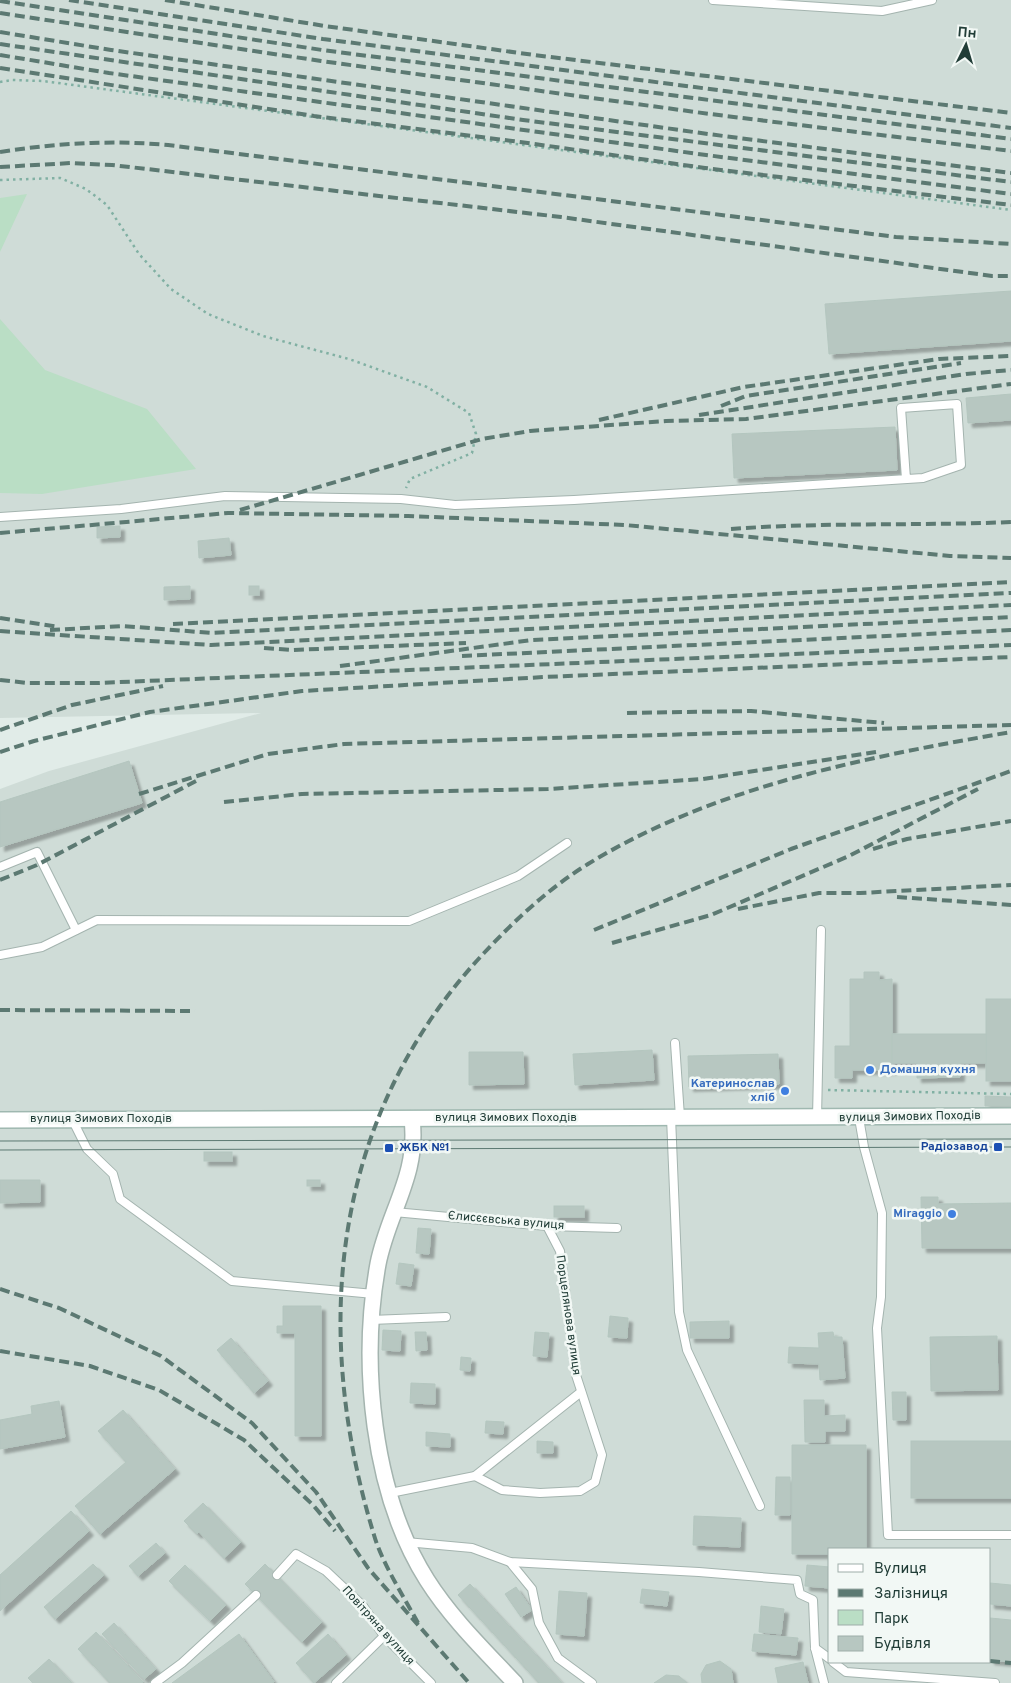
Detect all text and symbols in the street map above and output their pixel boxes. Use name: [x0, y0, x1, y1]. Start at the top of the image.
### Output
north arrow: [941, 20, 991, 70]
text: Пн: [957, 24, 977, 43]
place label: Домашня кухня: [880, 1062, 976, 1078]
marker: Домашня кухня: [864, 1064, 876, 1076]
place label: Катеринослав хліб: [691, 1076, 775, 1106]
marker: Катеринослав хліб: [779, 1085, 791, 1097]
street label: вулиця Зимових Походів: [839, 1108, 981, 1126]
street label: вулиця Зимових Походів: [435, 1110, 577, 1126]
street label: вулиця Зимових Походів: [30, 1111, 172, 1127]
place label: Радіозавод: [921, 1139, 988, 1155]
place label: ЖБК №1: [399, 1140, 450, 1156]
marker: Радіозавод: [992, 1141, 1004, 1153]
marker: ЖБК №1: [383, 1142, 395, 1154]
place label: Miraggio: [893, 1206, 942, 1222]
street label: Єлисєєвська вулиця: [447, 1208, 565, 1234]
marker: Miraggio: [946, 1208, 958, 1220]
street label: Порцелянова вулиця: [552, 1254, 584, 1376]
legend: [828, 1548, 991, 1663]
text: Вулиця: [874, 1560, 927, 1579]
street label: Повітряна вулиця: [338, 1583, 418, 1669]
text: Залізниця: [874, 1585, 948, 1604]
text: Парк: [874, 1610, 909, 1629]
text: Будівля: [874, 1635, 931, 1654]

